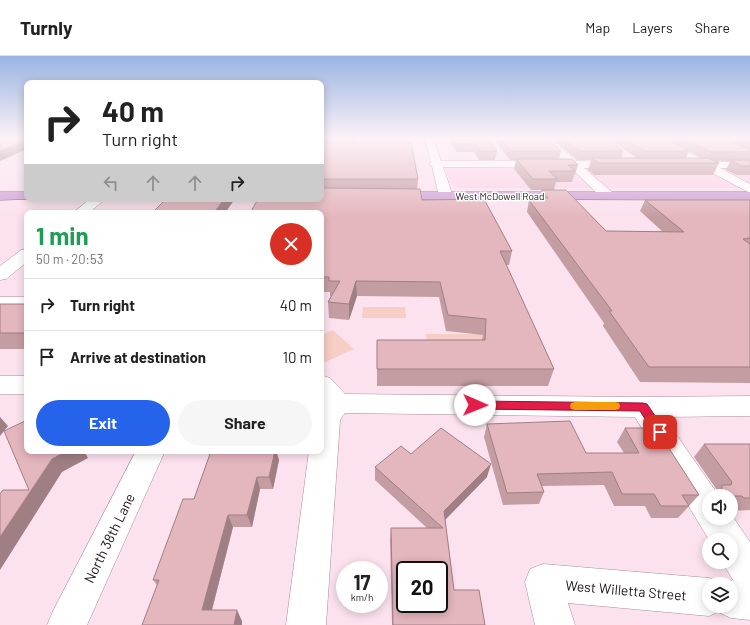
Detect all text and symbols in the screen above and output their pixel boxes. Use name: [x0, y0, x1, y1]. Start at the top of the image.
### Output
text: Turnly: [20, 16, 72, 39]
text: Map: [585, 19, 610, 36]
text: Layers: [632, 19, 673, 36]
text: Share: [695, 19, 730, 36]
text: 40 m: [102, 94, 164, 128]
icon: right: [36, 96, 88, 148]
text: Turn right: [102, 128, 178, 150]
icon: left: [100, 172, 122, 194]
icon: ahead: [142, 172, 164, 194]
icon: ahead: [184, 172, 206, 194]
icon: right: [226, 172, 248, 194]
street label: West McDowell Road: [456, 190, 544, 202]
text: 1 min: [36, 221, 89, 250]
button: close: [270, 223, 312, 265]
text: 50 m · 20:53: [36, 251, 103, 267]
icon: right: [36, 294, 58, 316]
text: Turn right: [70, 296, 135, 314]
text: 40 m: [280, 296, 312, 314]
icon: arrive: [36, 346, 58, 368]
text: Arrive at destination: [70, 348, 206, 366]
text: 10 m: [283, 348, 312, 366]
position arrow: [454, 384, 496, 426]
button: Exit: [36, 400, 170, 446]
button: Share: [178, 400, 312, 446]
pin: [643, 415, 677, 449]
icon: arrive: [649, 421, 671, 443]
map controls: [702, 489, 738, 613]
button: sound: [702, 489, 738, 525]
street label: North 38th Lane: [80, 490, 138, 586]
button: search: [702, 533, 738, 569]
speed limit sign: 20: [396, 561, 448, 613]
text: 17: [353, 570, 370, 594]
street label: West Willetta Street: [565, 576, 687, 604]
button: layers: [702, 577, 738, 613]
text: km/h: [351, 591, 373, 603]

